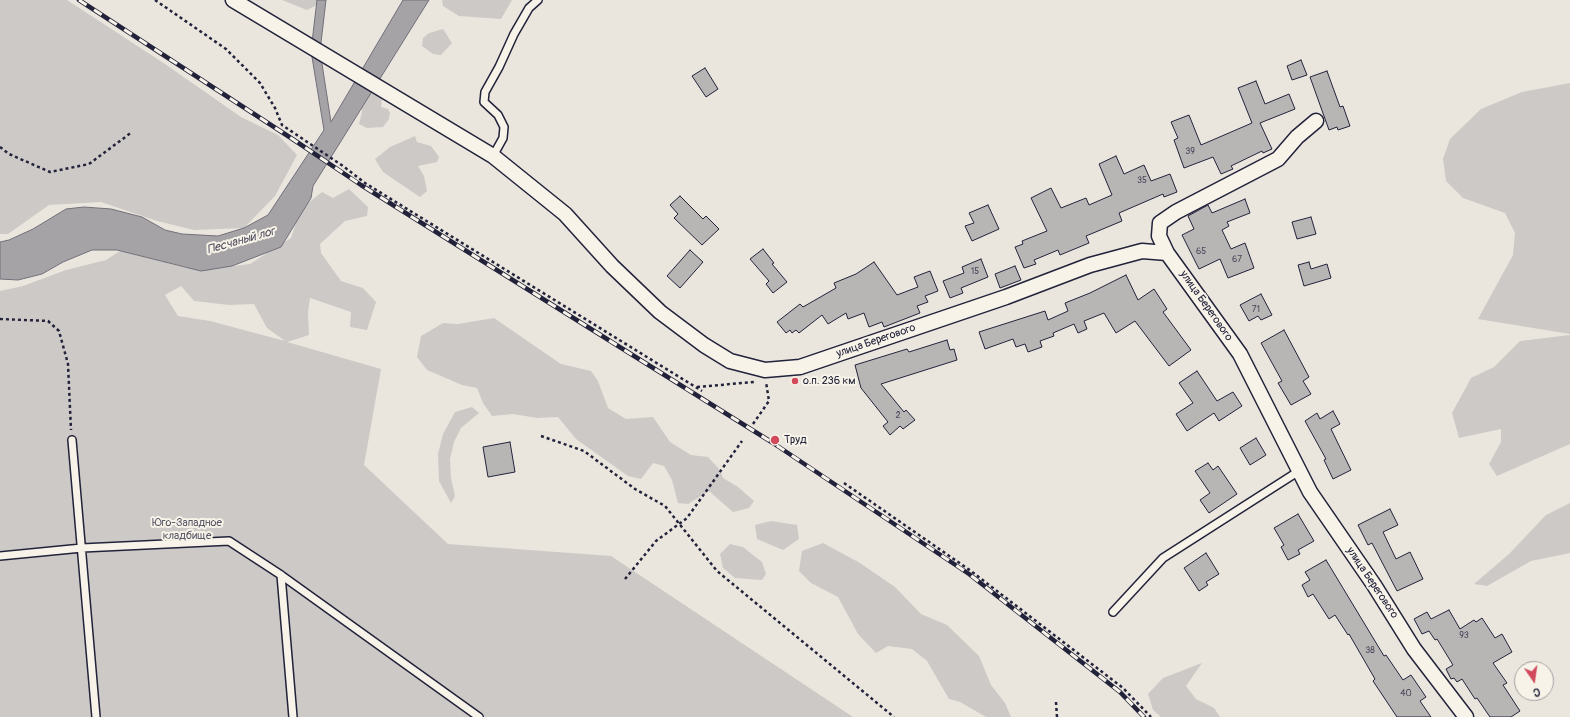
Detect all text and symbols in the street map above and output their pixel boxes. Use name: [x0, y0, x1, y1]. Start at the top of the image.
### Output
house number: 39: [1185, 147, 1195, 157]
house number: 35: [1137, 176, 1147, 186]
water label: Песчаный лог: [205, 224, 277, 258]
house number: 65: [1196, 247, 1206, 257]
house number: 67: [1232, 255, 1242, 265]
house number: 15: [971, 267, 979, 277]
street label: улица Берегового: [1177, 268, 1235, 344]
house number: 71: [1252, 305, 1260, 315]
street label: улица Берегового: [835, 321, 917, 361]
place label: о.п. 236 км: [803, 374, 855, 388]
marker: о.п. 236 км: [790, 376, 800, 386]
house number: 2: [895, 411, 901, 421]
place label: Труд: [784, 433, 807, 447]
marker: Труд: [769, 434, 781, 446]
park label: Юго-Западное кладбище: [152, 516, 222, 542]
street label: улица Берегового: [1343, 545, 1401, 621]
house number: 93: [1459, 631, 1469, 641]
house number: 38: [1365, 646, 1375, 656]
north arrow: [1514, 661, 1554, 701]
text: С: [1532, 685, 1541, 699]
house number: 40: [1400, 689, 1412, 699]

